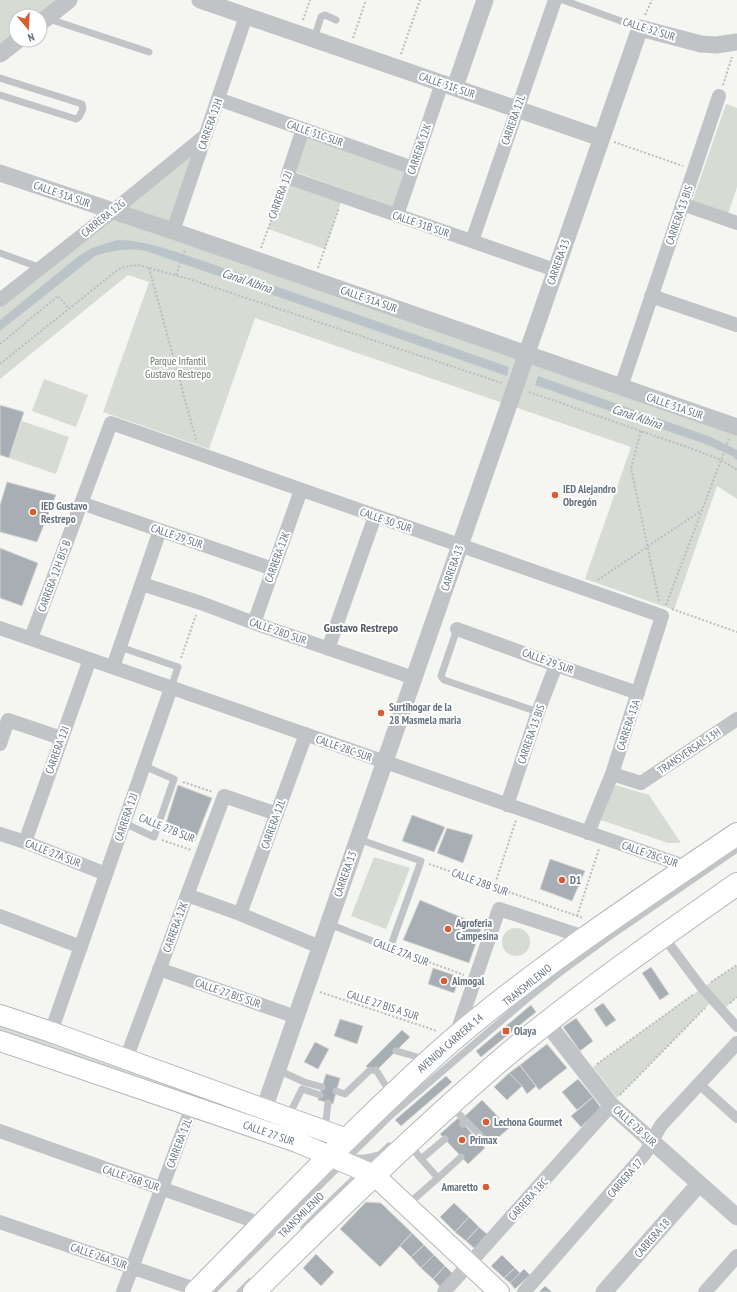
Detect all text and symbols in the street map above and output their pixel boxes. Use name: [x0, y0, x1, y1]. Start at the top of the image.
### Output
north arrow: [8, 8, 48, 48]
street label: CALLE 32 SUR: [621, 14, 677, 44]
text: N: [26, 30, 36, 45]
street label: CALLE 31F SUR: [417, 69, 477, 101]
street label: CARRERA 12L: [498, 93, 528, 147]
street label: CARRERA 12H: [195, 96, 225, 151]
street label: CALLE 31C SUR: [285, 117, 345, 149]
street label: CARRERA 12K: [404, 121, 434, 176]
street label: CARRERA 12J: [265, 169, 295, 221]
street label: CALLE 31A SUR: [32, 178, 92, 210]
street label: CARRERA 13 BIS: [662, 183, 696, 247]
street label: CARRERA 12G: [78, 196, 128, 240]
street label: CALLE 31B SUR: [391, 208, 451, 240]
street label: CARRERA 13: [544, 237, 572, 287]
water label: Canal Albina: [220, 265, 275, 296]
street label: CALLE 31A SUR: [339, 283, 399, 315]
park label: Parque Infantil Gustavo Restrepo: [145, 354, 211, 381]
street label: CALLE 31A SUR: [645, 390, 705, 422]
water label: Canal Albina: [610, 401, 665, 432]
place label: IED Alejandro Obregón: [563, 482, 616, 509]
marker: IED Alejandro Obregón: [550, 490, 560, 500]
place label: IED Gustavo Restrepo: [41, 499, 88, 526]
street label: CALLE 30 SUR: [358, 505, 414, 535]
marker: IED Gustavo Restrepo: [28, 507, 38, 517]
street label: CALLE 29 SUR: [149, 521, 205, 551]
street label: CARRERA 12K: [261, 529, 293, 584]
street label: CARRERA 12H BIS B: [35, 538, 73, 614]
street label: CARRERA 13: [438, 543, 466, 593]
street label: CALLE 28D SUR: [247, 615, 309, 647]
district label: Gustavo Restrepo: [324, 620, 399, 635]
street label: CALLE 29 SUR: [520, 645, 576, 677]
street label: CARRERA 13A: [613, 697, 643, 752]
place label: Surtihogar de la 28 Masmela maria: [389, 700, 461, 727]
street label: CARRERA 13 BIS: [514, 702, 548, 766]
marker: Surtihogar de la 28 Masmela maria: [376, 708, 386, 718]
street label: CARRERA 12I: [42, 724, 72, 776]
street label: TRANSVERSAL 13H: [655, 725, 723, 777]
street label: CALLE 28C SUR: [314, 732, 374, 764]
street label: CARRERA 12J: [111, 791, 141, 843]
street label: CARRERA 12L: [258, 797, 289, 851]
street label: CALLE 27B SUR: [137, 810, 197, 846]
street label: CALLE 27A SUR: [23, 836, 83, 870]
street label: CALLE 28C SUR: [620, 838, 680, 870]
street label: CARRERA 13: [331, 849, 359, 899]
street label: CALLE 28B SUR: [450, 865, 510, 899]
place label: D1: [570, 873, 581, 887]
marker: D1: [557, 875, 567, 885]
street label: CARRERA 12K: [159, 899, 191, 954]
place label: Agroferia Campesina: [455, 916, 499, 943]
marker: Agroferia Campesina: [443, 924, 453, 934]
street label: CALLE 27A SUR: [371, 935, 431, 969]
street label: TRANSMILENIO: [500, 961, 554, 1009]
place label: Almogal: [451, 974, 485, 988]
street label: CALLE 27 BIS SUR: [193, 975, 263, 1011]
marker: Almogal: [439, 976, 449, 986]
street label: CALLE 27 BIS A SUR: [345, 987, 421, 1023]
street label: AVENIDA CARRERA 14: [414, 1010, 486, 1076]
place label: Olaya: [514, 1024, 537, 1038]
marker: Olaya: [501, 1026, 511, 1036]
street label: CALLE 28 SUR: [610, 1103, 660, 1149]
place label: Lechona Gourmet: [494, 1115, 563, 1129]
street label: CARRERA 12L: [163, 1116, 195, 1170]
marker: Lechona Gourmet: [481, 1117, 491, 1127]
street label: CALLE 27 SUR: [241, 1118, 297, 1148]
place label: Primax: [470, 1133, 498, 1147]
marker: Primax: [457, 1135, 467, 1145]
street label: CARRERA 17: [604, 1156, 646, 1200]
street label: CALLE 26B SUR: [101, 1162, 161, 1194]
street label: CARRERA 18C: [505, 1175, 551, 1223]
place label: Amaretto: [440, 1180, 478, 1194]
marker: Amaretto: [481, 1182, 491, 1192]
street label: TRANSMILENIO: [275, 1189, 327, 1241]
street label: CARRERA 18: [631, 1216, 673, 1260]
street label: CALLE 26A SUR: [69, 1240, 129, 1272]

